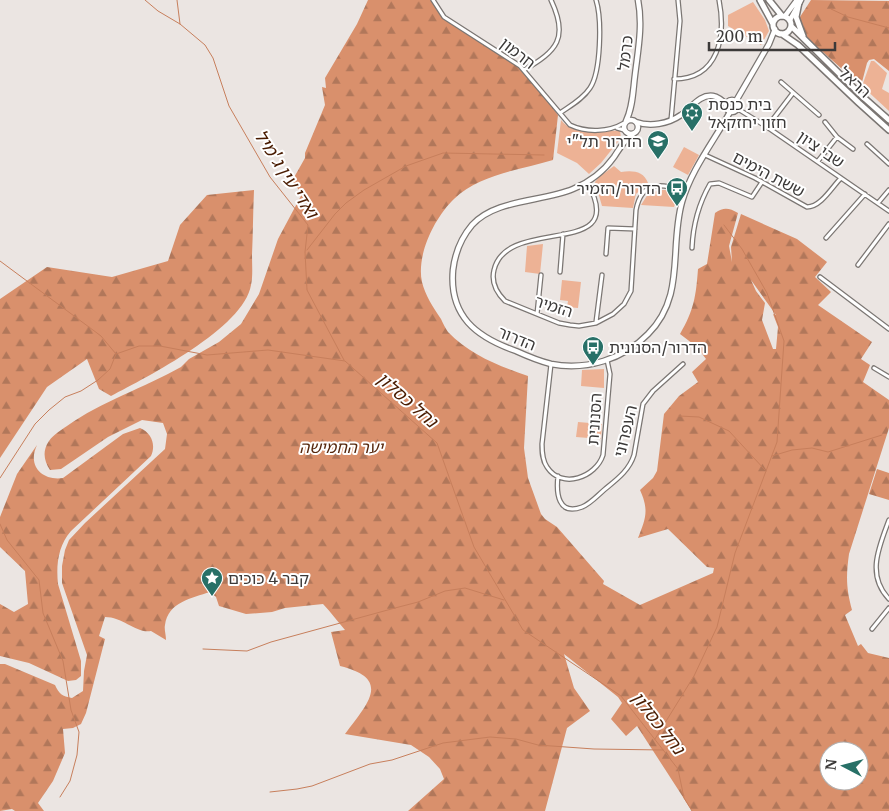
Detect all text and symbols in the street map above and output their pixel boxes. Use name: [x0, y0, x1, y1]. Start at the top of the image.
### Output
scale bar: [709, 20, 835, 52]
text: 200 m: [716, 27, 763, 46]
street label: חרמון: [496, 33, 540, 73]
street label: כרמל: [613, 34, 637, 72]
street label: הראל: [835, 62, 875, 102]
place label: בית כנסת חזון יחזקאל: [708, 94, 787, 132]
synagogue icon: בית כנסת חזון יחזקאל: [680, 101, 704, 132]
water label: ואדי עין ג'מיל: [249, 125, 324, 224]
street label: שבי ציון: [794, 126, 848, 172]
school or university icon: הדרור תל"י: [646, 129, 670, 160]
place label: הדרור תל"י: [567, 131, 642, 151]
street label: ששת הימים: [730, 147, 808, 201]
bus stop icon: הדרור/הזמיר: [665, 176, 689, 207]
place label: הדרור/הזמיר: [577, 178, 661, 198]
street label: הזמיר: [533, 291, 575, 321]
street label: הדרור: [495, 321, 539, 355]
bus stop icon: הדרור/הסנונית: [581, 335, 605, 366]
place label: הדרור/הסנונית: [609, 337, 707, 357]
water label: נחל כסלון: [372, 367, 443, 433]
street label: הסנונית: [582, 392, 606, 446]
street label: העפרוני: [609, 403, 641, 459]
park label: יער החמישה: [299, 437, 384, 457]
place icon: קבר 4 כוכים: [200, 566, 224, 597]
place label: קבר 4 כוכים: [228, 568, 309, 588]
water label: נחל כסלון: [627, 687, 691, 760]
north arrow: [819, 741, 869, 791]
text: N: [822, 758, 841, 771]

